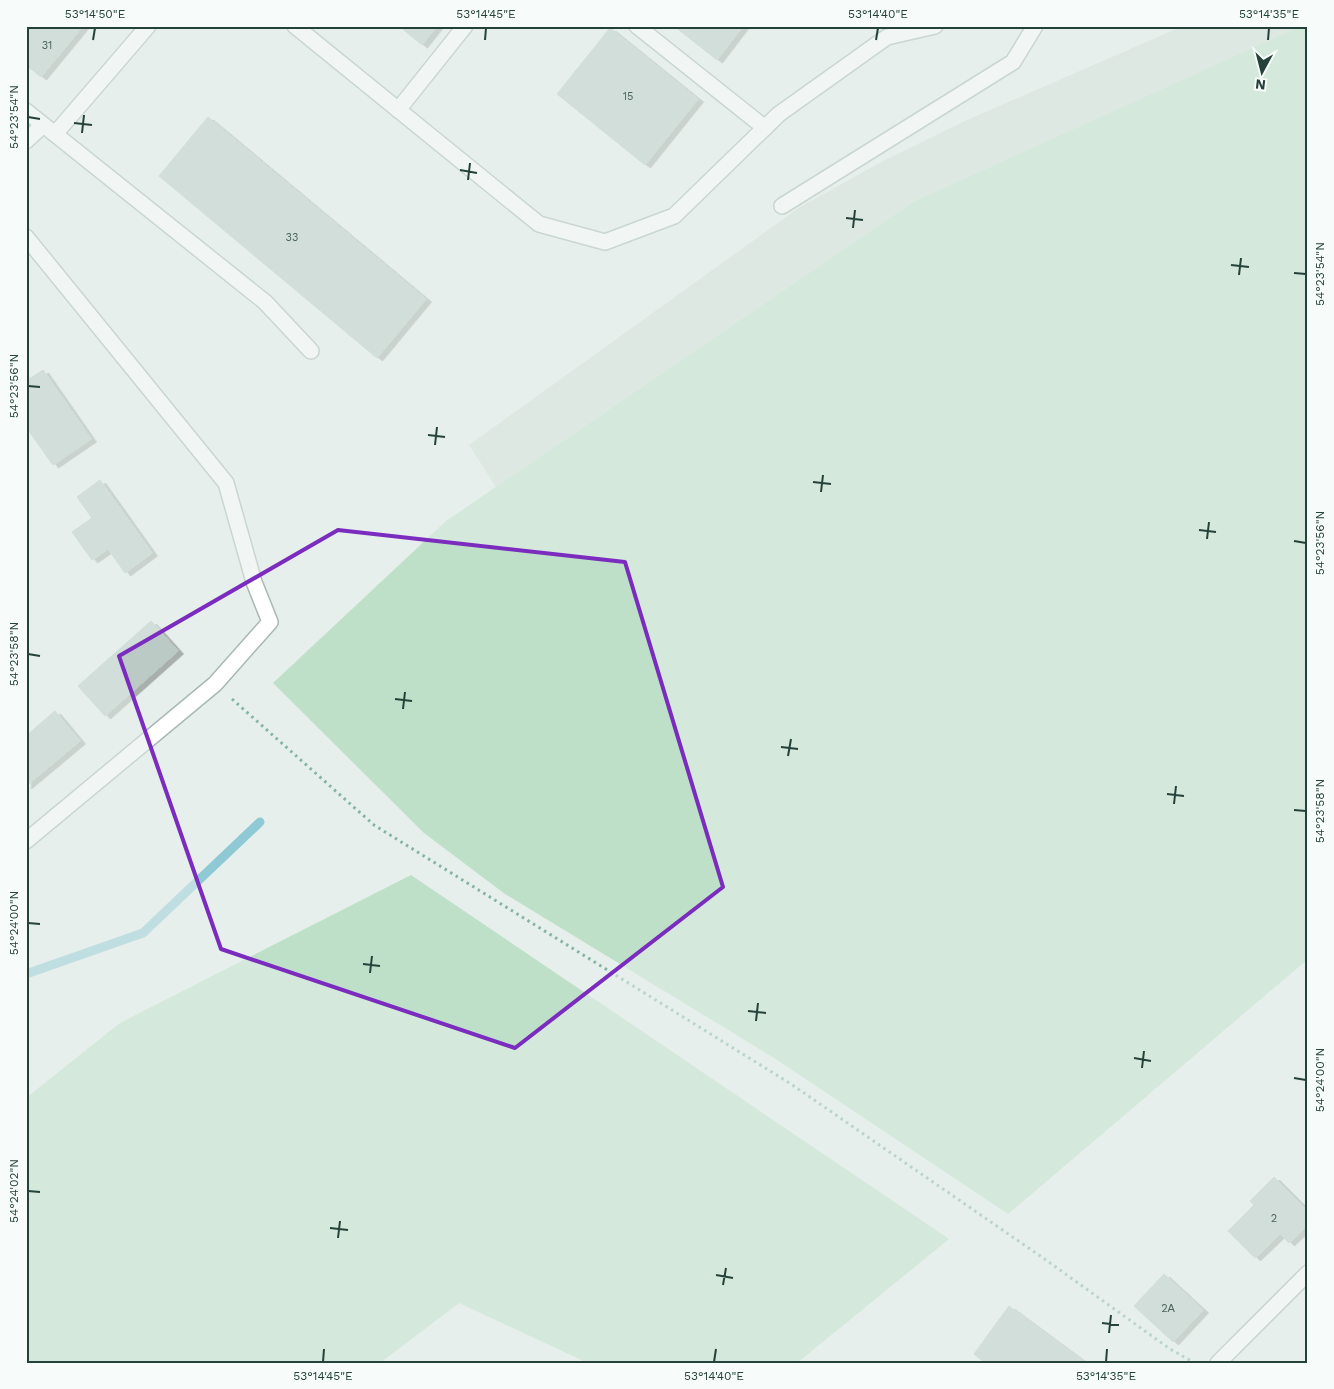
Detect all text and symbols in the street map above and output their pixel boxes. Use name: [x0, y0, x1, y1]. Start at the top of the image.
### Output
text: 53°14'50"E: [65, 7, 126, 21]
text: 53°14'45"E: [456, 7, 516, 21]
text: 53°14'40"E: [848, 7, 908, 21]
text: 53°14'35"E: [1239, 7, 1299, 21]
house number: 31: [42, 39, 52, 52]
north arrow: [1236, 48, 1286, 98]
text: N: [1254, 76, 1267, 93]
text: 54°23'54"N: [7, 85, 21, 149]
house number: 15: [623, 90, 633, 103]
house number: 33: [286, 231, 298, 244]
text: 54°23'54"N: [1313, 242, 1327, 306]
text: 54°23'56"N: [7, 354, 21, 418]
text: 54°23'56"N: [1313, 511, 1327, 575]
text: 54°23'58"N: [7, 622, 21, 686]
text: 54°23'58"N: [1313, 779, 1327, 843]
text: 54°24'00"N: [7, 891, 21, 955]
text: 54°24'00"N: [1313, 1048, 1327, 1112]
text: 54°24'02"N: [7, 1159, 21, 1223]
house number: 2: [1271, 1212, 1277, 1225]
house number: 2А: [1161, 1302, 1176, 1315]
text: 53°14'45"E: [293, 1369, 353, 1383]
text: 53°14'40"E: [684, 1369, 744, 1383]
text: 53°14'35"E: [1076, 1369, 1136, 1383]

